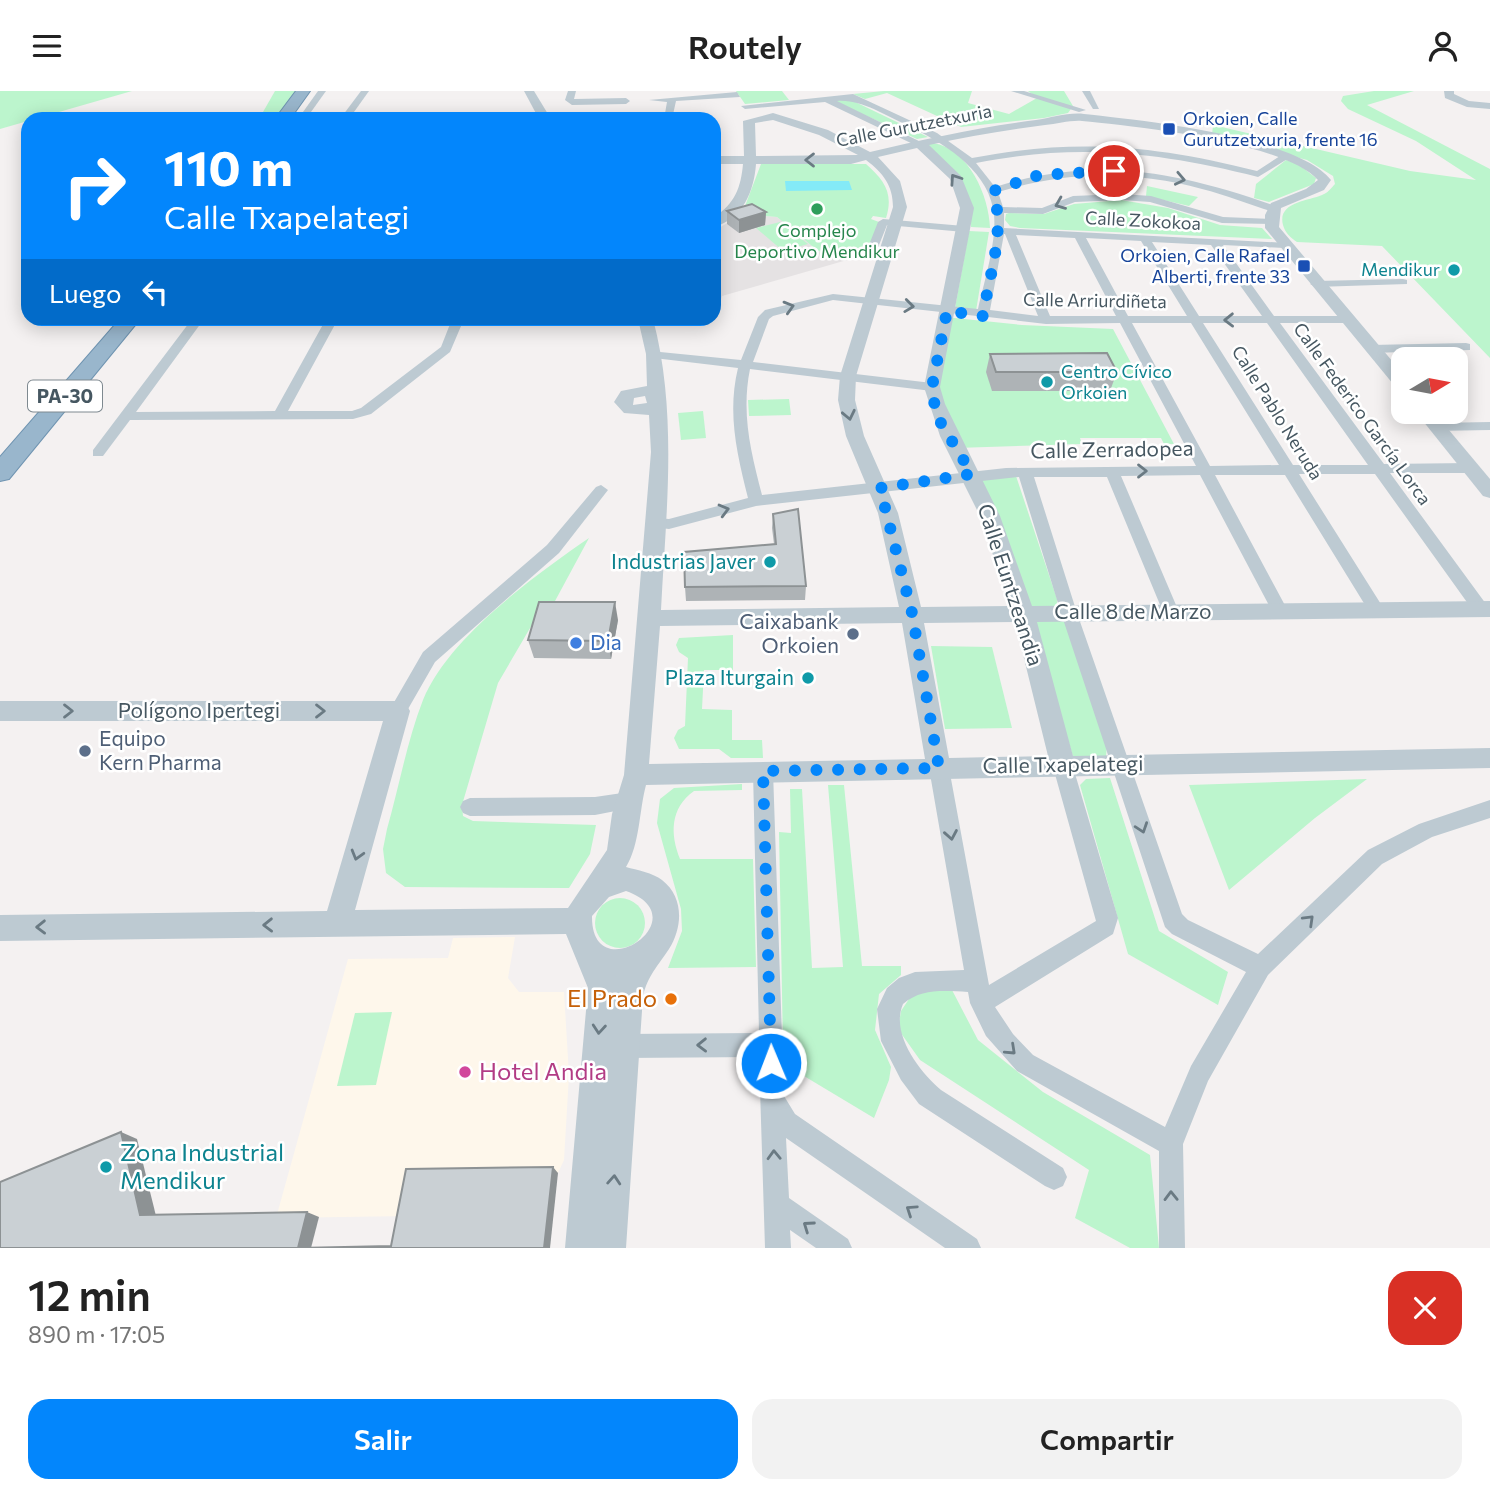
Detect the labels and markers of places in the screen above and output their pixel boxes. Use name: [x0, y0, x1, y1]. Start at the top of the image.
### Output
place label: Orkoien, Calle Gurutzetxuria, frente 16: [1183, 107, 1378, 150]
marker: Orkoien, Calle Gurutzetxuria, frente 16: [1161, 121, 1177, 137]
pin: [1084, 141, 1144, 201]
marker: Complejo Deportivo Mendikur: [809, 201, 825, 217]
place label: Complejo Deportivo Mendikur: [734, 219, 900, 262]
place label: Orkoien, Calle Rafael Alberti, frente 33: [1120, 244, 1290, 287]
marker: Orkoien, Calle Rafael Alberti, frente 33: [1296, 258, 1312, 274]
place label: Mendikur: [1361, 258, 1440, 280]
marker: Mendikur: [1446, 262, 1462, 278]
place label: Centro Cívico Orkoien: [1061, 360, 1172, 403]
marker: Centro Cívico Orkoien: [1039, 374, 1055, 390]
place label: Industrias Javer: [611, 548, 756, 573]
marker: Industrias Javer: [762, 554, 778, 570]
place label: Caixabank Orkoien: [739, 608, 839, 657]
marker: Caixabank Orkoien: [845, 626, 861, 642]
place label: Dia: [590, 629, 622, 654]
marker: Dia: [568, 635, 584, 651]
place label: Plaza Iturgain: [665, 664, 794, 689]
marker: Plaza Iturgain: [800, 670, 816, 686]
place label: Equipo Kern Pharma: [99, 725, 222, 774]
marker: Equipo Kern Pharma: [77, 743, 93, 759]
place label: El Prado: [567, 983, 657, 1012]
marker: El Prado: [663, 991, 679, 1007]
place label: Hotel Andia: [479, 1056, 607, 1085]
marker: Hotel Andia: [457, 1064, 473, 1080]
place label: Zona Industrial Mendikur: [120, 1137, 284, 1194]
marker: Zona Industrial Mendikur: [98, 1159, 114, 1175]

